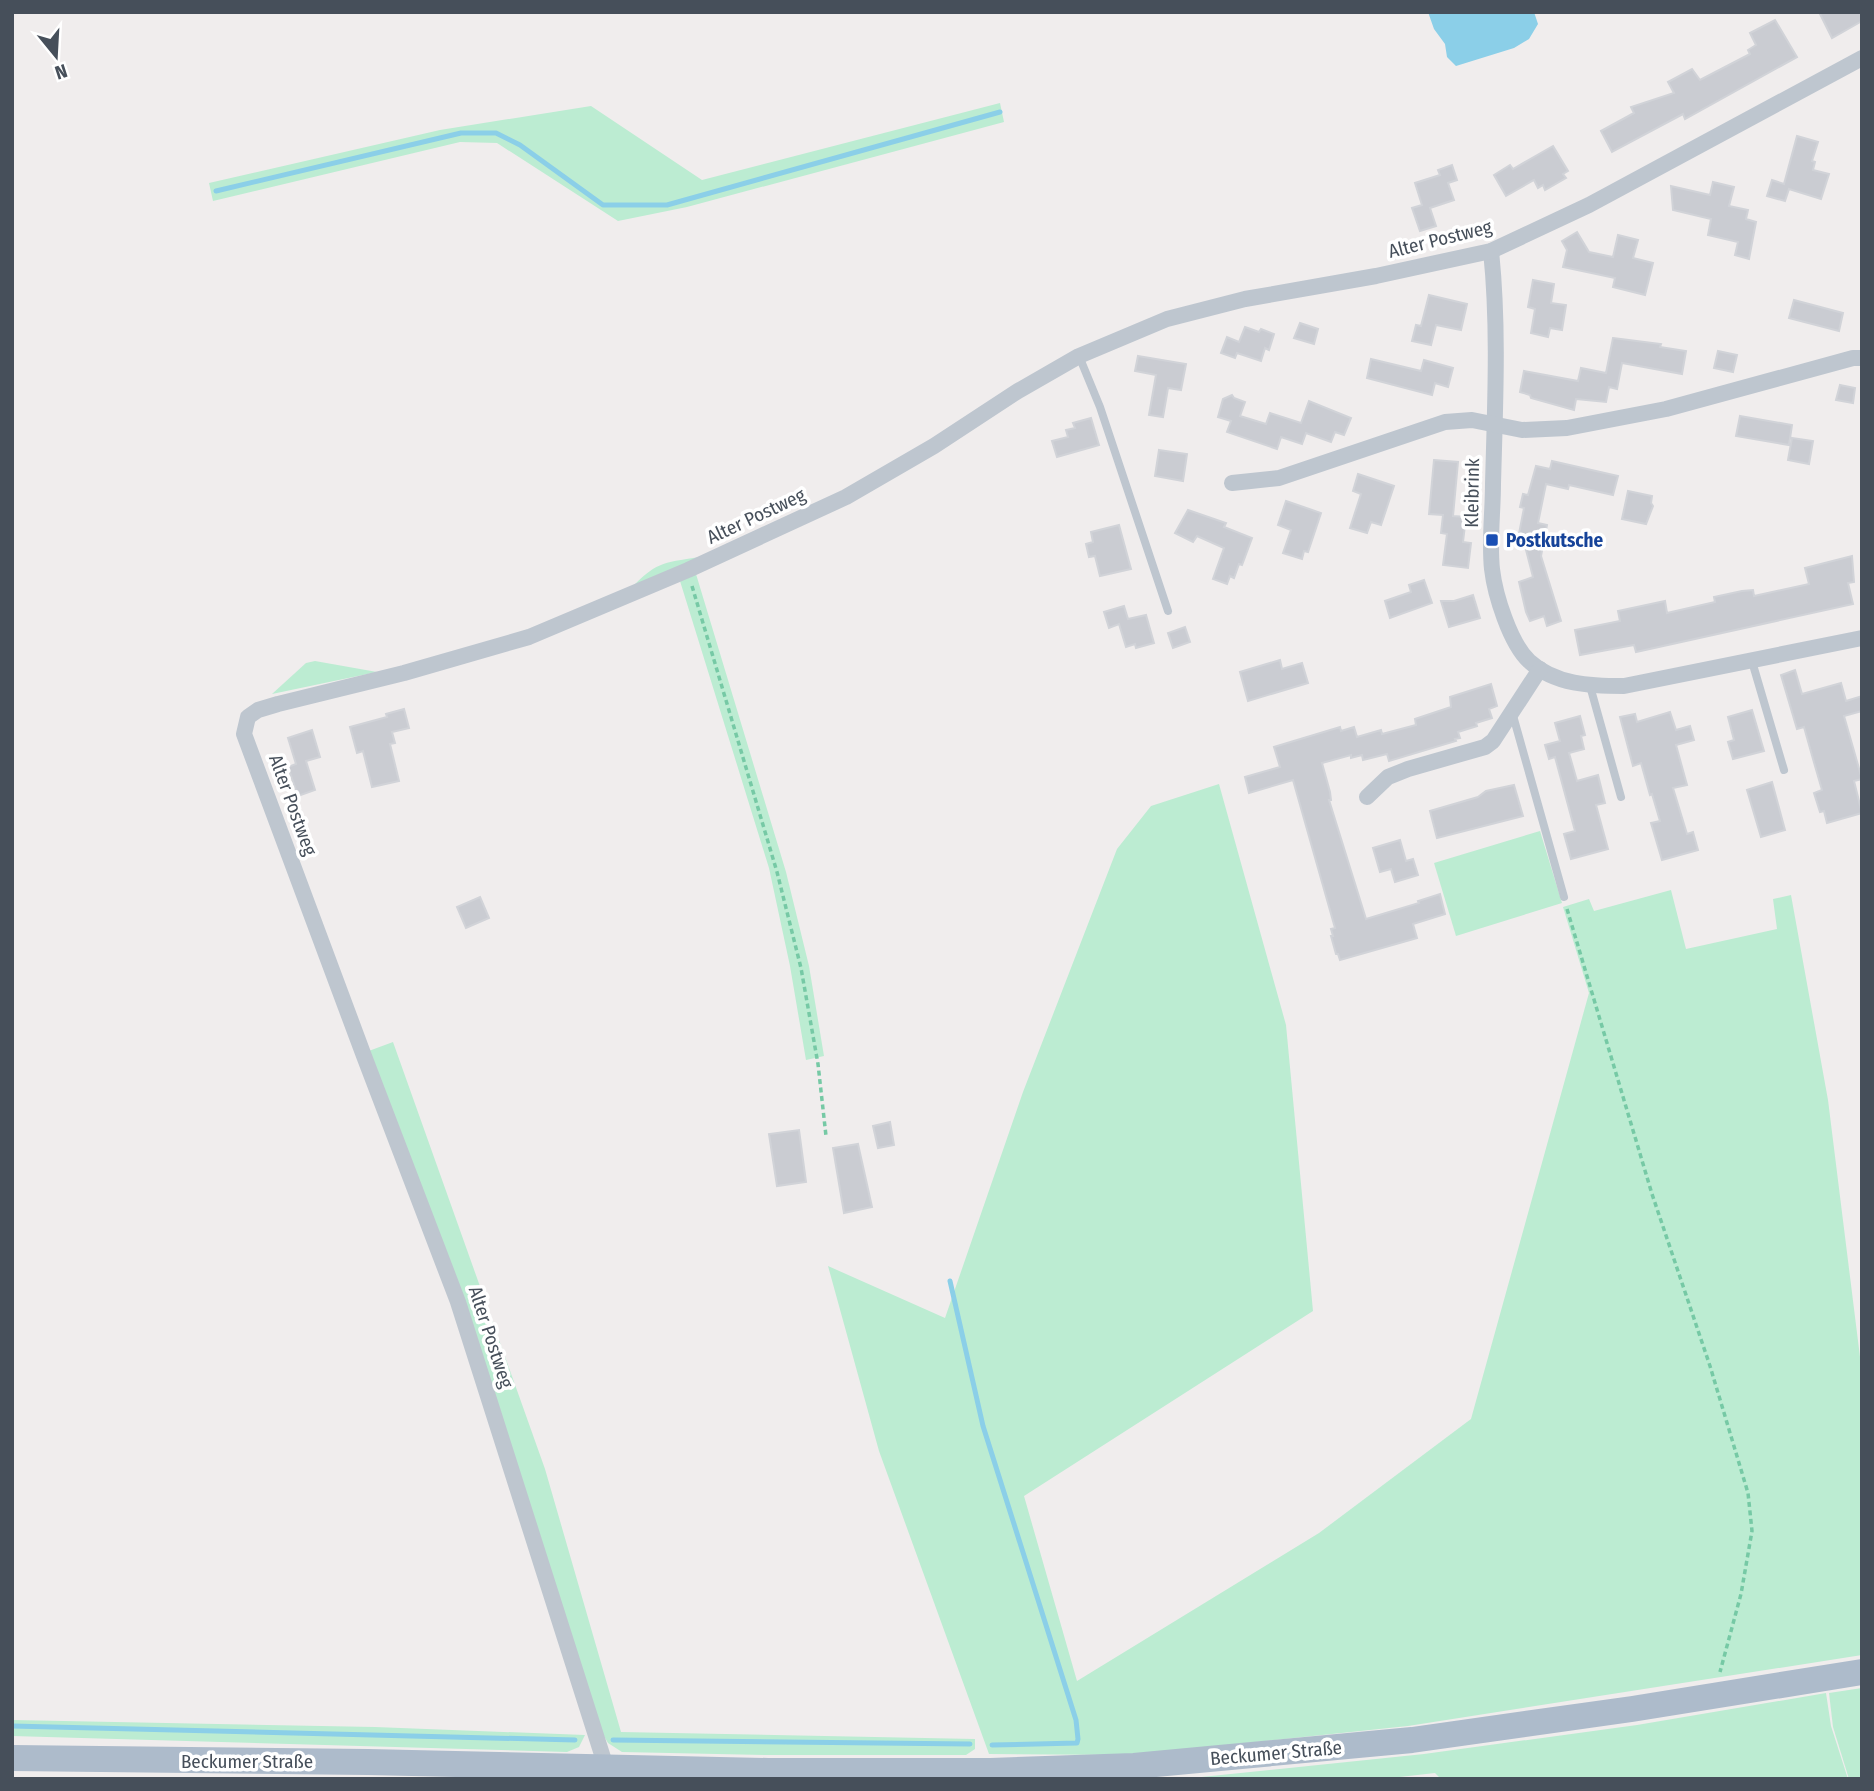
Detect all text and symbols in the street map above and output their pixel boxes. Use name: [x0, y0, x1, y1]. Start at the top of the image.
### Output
north arrow: [21, 21, 91, 91]
text: N: [52, 59, 70, 84]
street label: Alter Postweg: [1386, 215, 1494, 263]
street label: Kleibrink: [1460, 458, 1484, 528]
street label: Alter Postweg: [703, 483, 809, 549]
place label: Postkutsche: [1506, 529, 1604, 552]
marker: Postkutsche: [1484, 532, 1500, 548]
street label: Alter Postweg: [264, 751, 322, 859]
street label: Alter Postweg: [464, 1283, 518, 1391]
street label: Beckumer Straße: [1209, 1736, 1343, 1770]
street label: Beckumer Straße: [181, 1750, 313, 1773]

